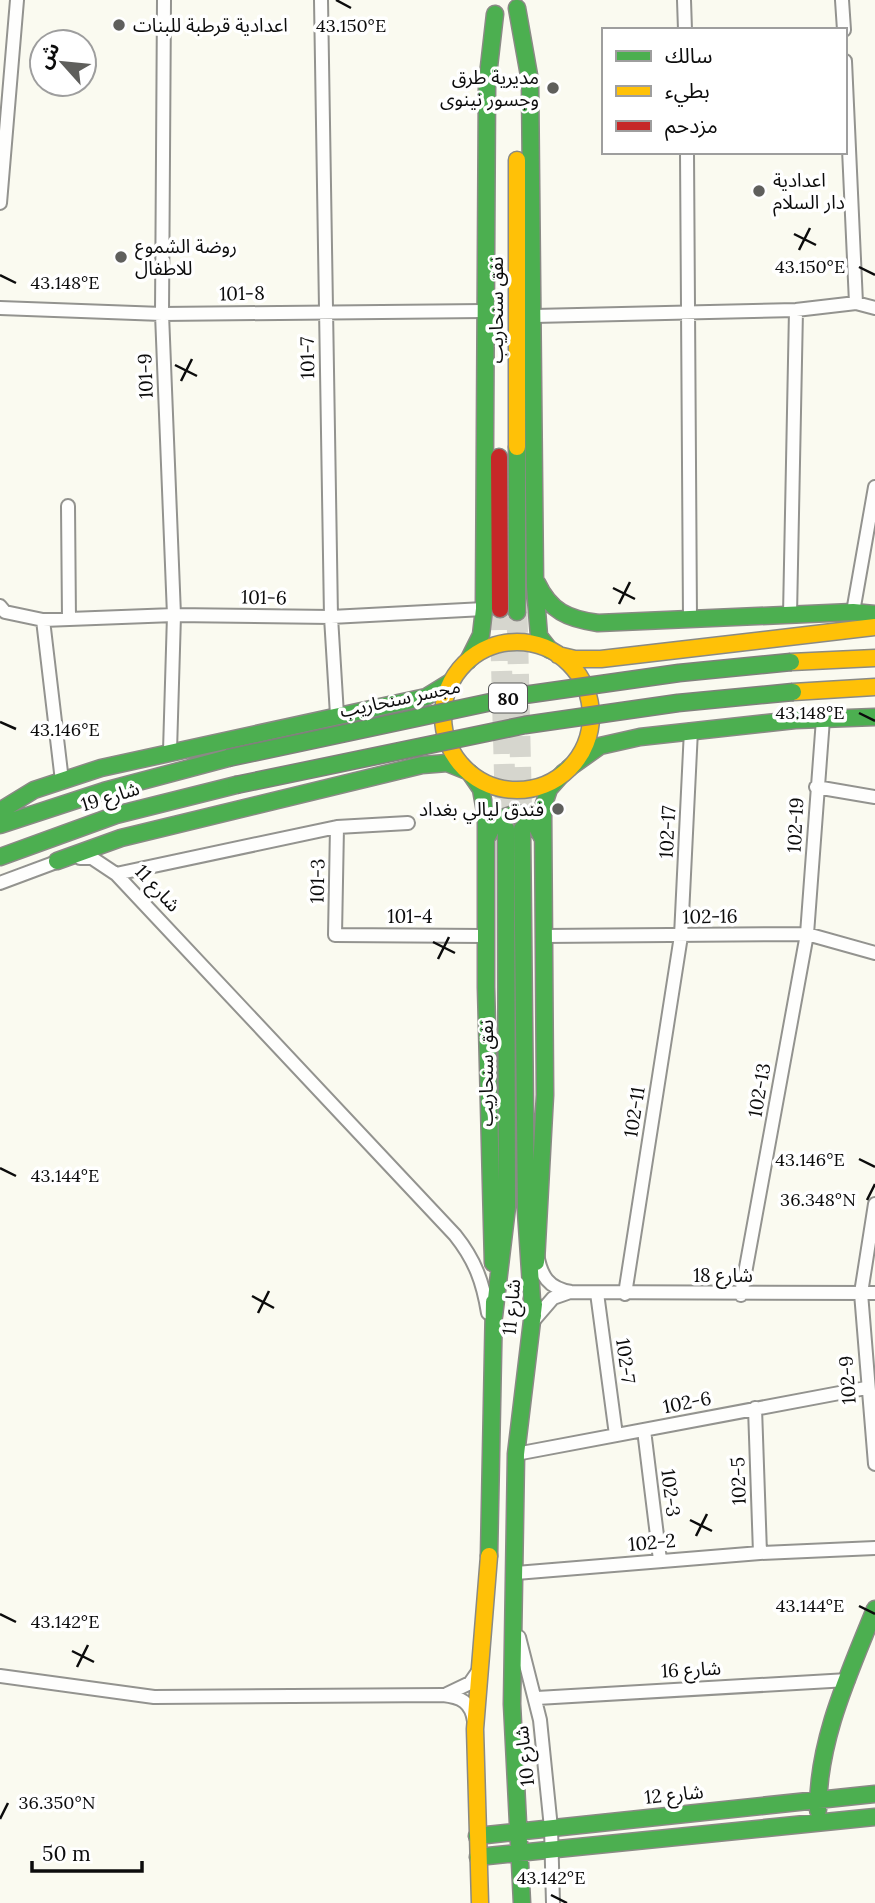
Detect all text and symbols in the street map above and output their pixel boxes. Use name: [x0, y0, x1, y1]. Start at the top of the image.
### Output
place label: اعدادية قرطبة للبنات: [133, 13, 288, 37]
text: 43.150°E: [316, 14, 386, 37]
marker: اعدادية قرطبة للبنات: [111, 17, 127, 33]
north arrow: [28, 28, 98, 98]
legend: [602, 28, 847, 154]
text: ش: [31, 38, 64, 72]
text: سالك: [665, 42, 712, 69]
place label: مديرية طرق وجسور نينوى: [440, 65, 539, 111]
text: بطيء: [665, 77, 710, 107]
marker: مديرية طرق وجسور نينوى: [545, 80, 561, 96]
text: مزدحم: [665, 112, 718, 141]
place label: اعدادية دار السلام: [773, 168, 845, 217]
marker: اعدادية دار السلام: [751, 183, 767, 199]
place label: روضة الشموع للاطفال: [135, 234, 237, 280]
marker: روضة الشموع للاطفال: [113, 249, 129, 265]
text: 43.150°E: [775, 255, 845, 278]
street label: نفق سنحاريب: [484, 257, 508, 363]
text: 43.148°E: [30, 271, 100, 294]
street label: 101-8: [219, 281, 265, 305]
street label: 101-7: [295, 336, 319, 379]
street label: 101-9: [132, 353, 158, 399]
street label: 101-6: [241, 585, 287, 609]
street label: مجسر سنحاريب: [338, 674, 462, 722]
road number: 80: [489, 684, 527, 712]
text: 43.148°E: [775, 701, 845, 724]
text: 43.146°E: [30, 718, 100, 741]
street label: شارع 19: [78, 776, 143, 818]
place label: فندق ليالي بغداد: [419, 797, 544, 824]
street label: 102-19: [782, 797, 808, 853]
marker: فندق ليالي بغداد: [550, 801, 566, 817]
street label: 102-17: [654, 805, 680, 859]
street label: 101-3: [305, 858, 329, 904]
street label: شارع 11: [129, 859, 186, 918]
street label: 101-4: [388, 904, 433, 928]
street label: 102-16: [682, 904, 738, 928]
street label: نفق سنحاريب: [474, 1020, 498, 1126]
street label: 102-13: [742, 1061, 776, 1119]
street label: 102-11: [618, 1085, 650, 1139]
text: 43.146°E: [775, 1148, 845, 1171]
text: 43.144°E: [31, 1164, 99, 1187]
text: 36.348°N: [780, 1188, 856, 1211]
street label: شارع 18: [693, 1263, 753, 1289]
street label: شارع 11: [497, 1278, 527, 1336]
street label: 102-7: [611, 1337, 641, 1385]
street label: 102-9: [833, 1355, 861, 1405]
street label: 102-6: [661, 1386, 713, 1418]
street label: 102-5: [725, 1457, 751, 1505]
street label: 102-3: [656, 1468, 686, 1518]
street label: 102-2: [627, 1528, 677, 1556]
text: 43.144°E: [776, 1594, 844, 1617]
text: 43.142°E: [31, 1610, 99, 1633]
street label: شارع 16: [660, 1655, 722, 1685]
street label: شارع 10: [509, 1724, 541, 1787]
street label: شارع 12: [643, 1779, 705, 1811]
text: 36.350°N: [19, 1791, 95, 1814]
scale bar: [32, 1829, 142, 1873]
text: 50 m: [42, 1840, 91, 1867]
text: 43.142°E: [517, 1866, 585, 1889]

